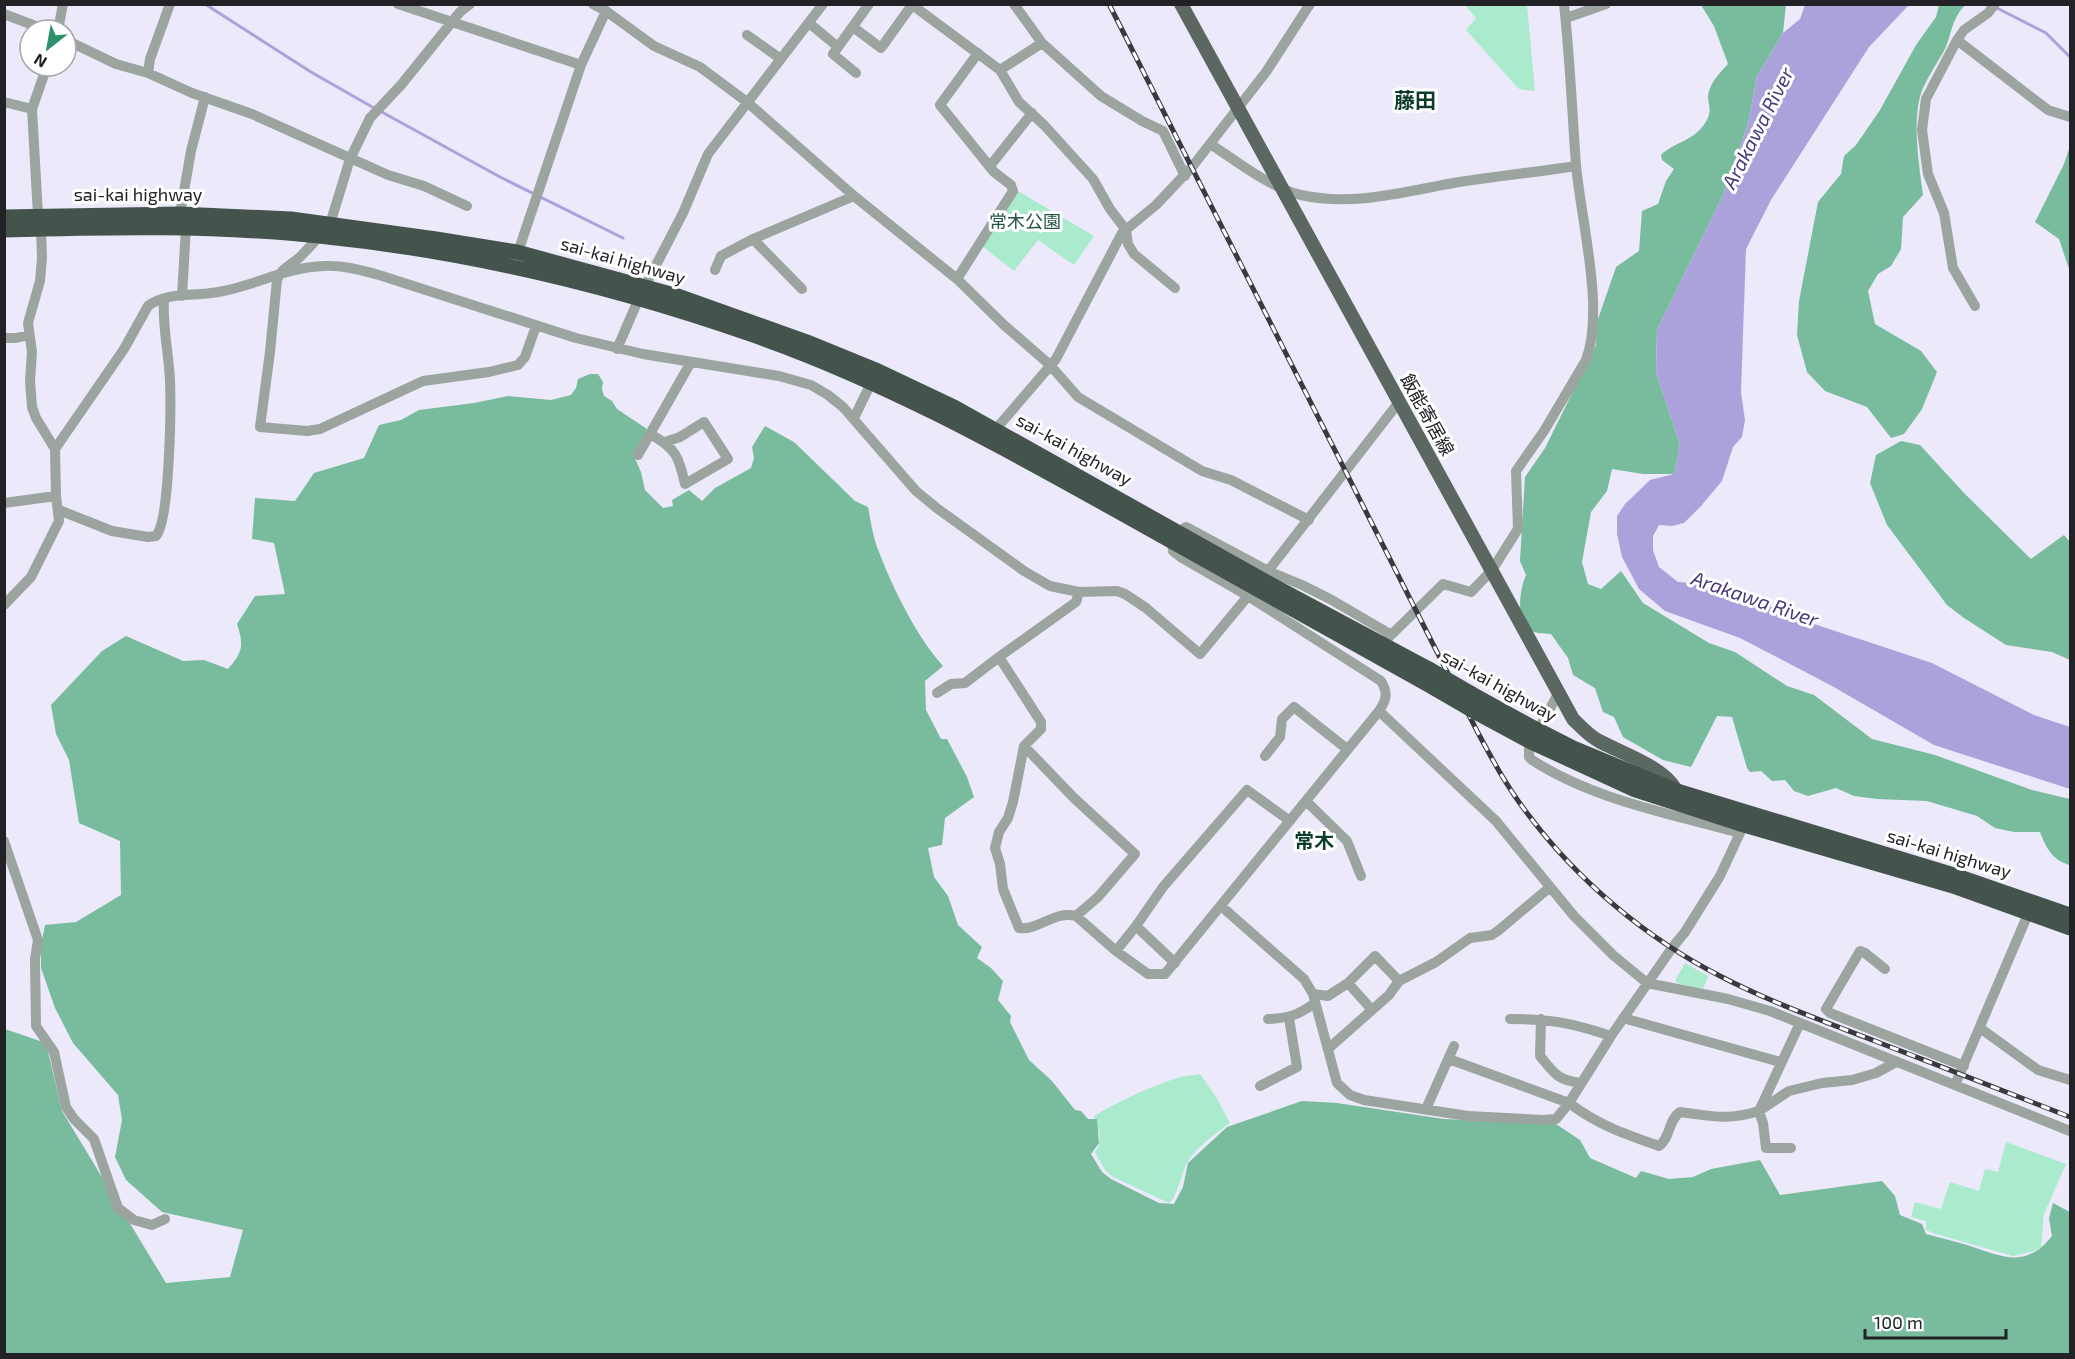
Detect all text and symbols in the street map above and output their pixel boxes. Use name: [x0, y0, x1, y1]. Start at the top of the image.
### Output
north arrow: [18, 18, 78, 78]
text: N: [30, 50, 50, 72]
water label: Arakawa River: [1716, 62, 1798, 193]
district label: 藤田: [1394, 87, 1436, 112]
street label: sai-kai highway: [74, 183, 203, 205]
park label: 常木公園: [989, 210, 1061, 232]
street label: sai-kai highway: [558, 232, 689, 288]
street label: 飯能寄居線: [1396, 370, 1459, 459]
street label: sai-kai highway: [1013, 408, 1137, 490]
water label: Arakawa River: [1688, 565, 1823, 631]
street label: sai-kai highway: [1438, 644, 1562, 726]
street label: sai-kai highway: [1885, 824, 2015, 883]
district label: 常木: [1294, 828, 1334, 852]
scale bar: [1865, 1302, 2006, 1340]
text: 100 m: [1874, 1311, 1923, 1333]

